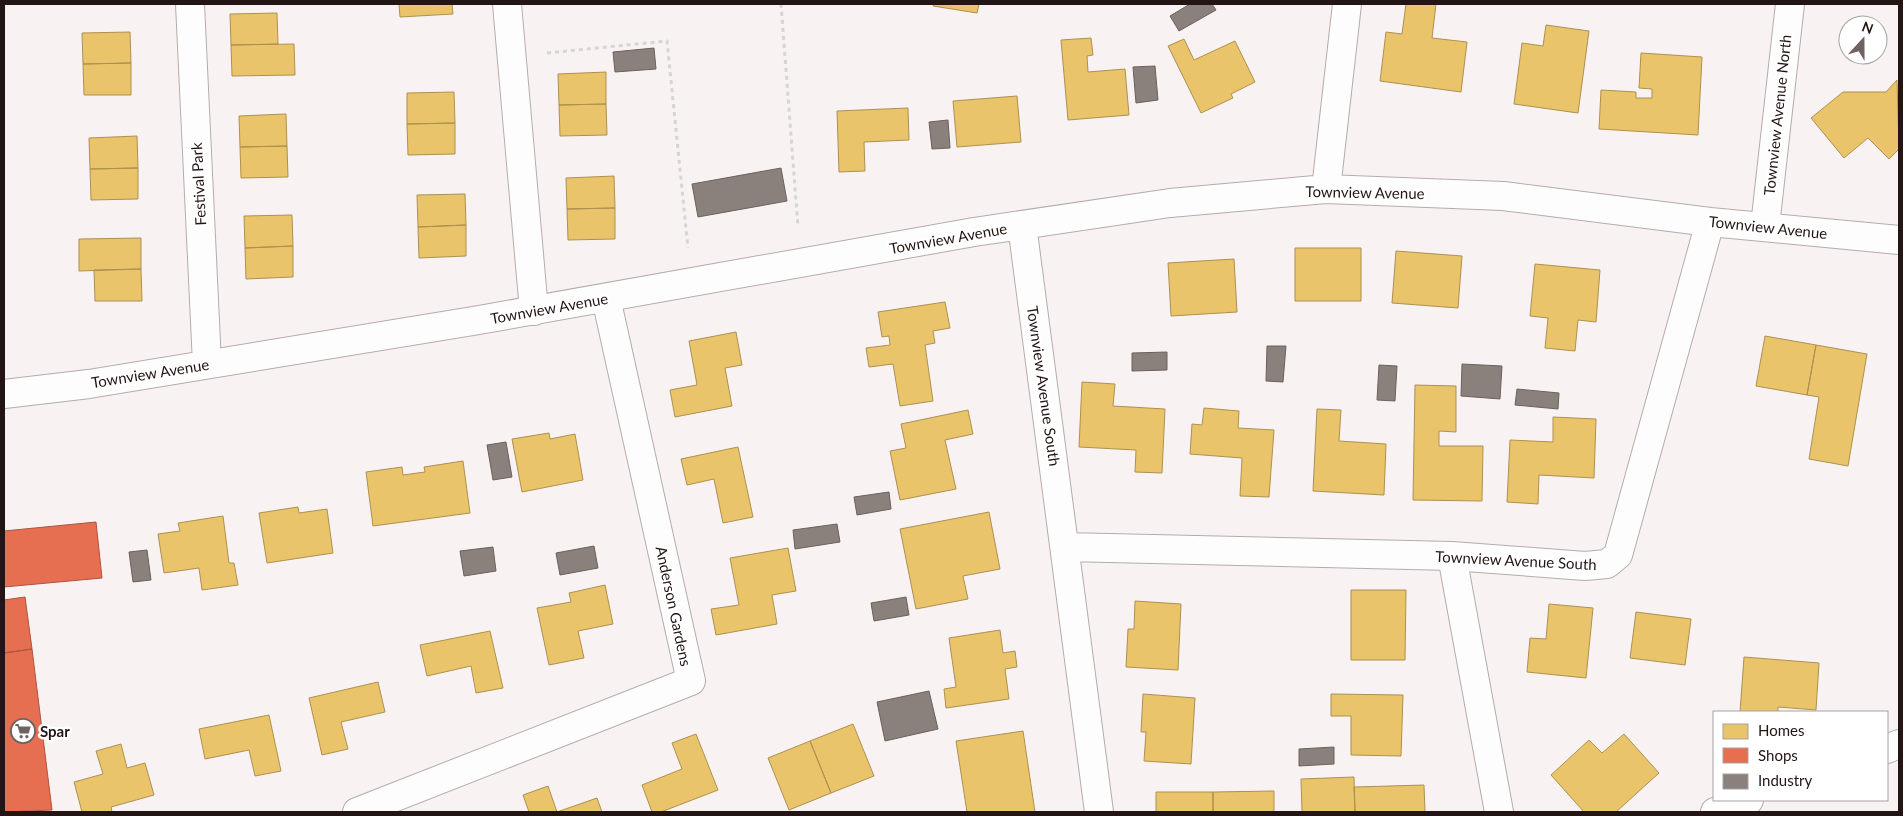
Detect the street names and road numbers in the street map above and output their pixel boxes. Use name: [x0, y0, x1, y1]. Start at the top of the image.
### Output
street label: Townview Avenue North: [1760, 34, 1794, 196]
street label: Festival Park: [187, 142, 209, 226]
street label: Townview Avenue: [1305, 182, 1425, 202]
street label: Townview Avenue: [1708, 212, 1828, 242]
street label: Townview Avenue: [888, 219, 1008, 257]
street label: Townview Avenue: [489, 289, 609, 327]
street label: Townview Avenue South: [1024, 305, 1064, 467]
street label: Townview Avenue: [90, 355, 210, 391]
street label: Anderson Gardens: [652, 544, 696, 668]
street label: Townview Avenue South: [1435, 547, 1597, 573]

